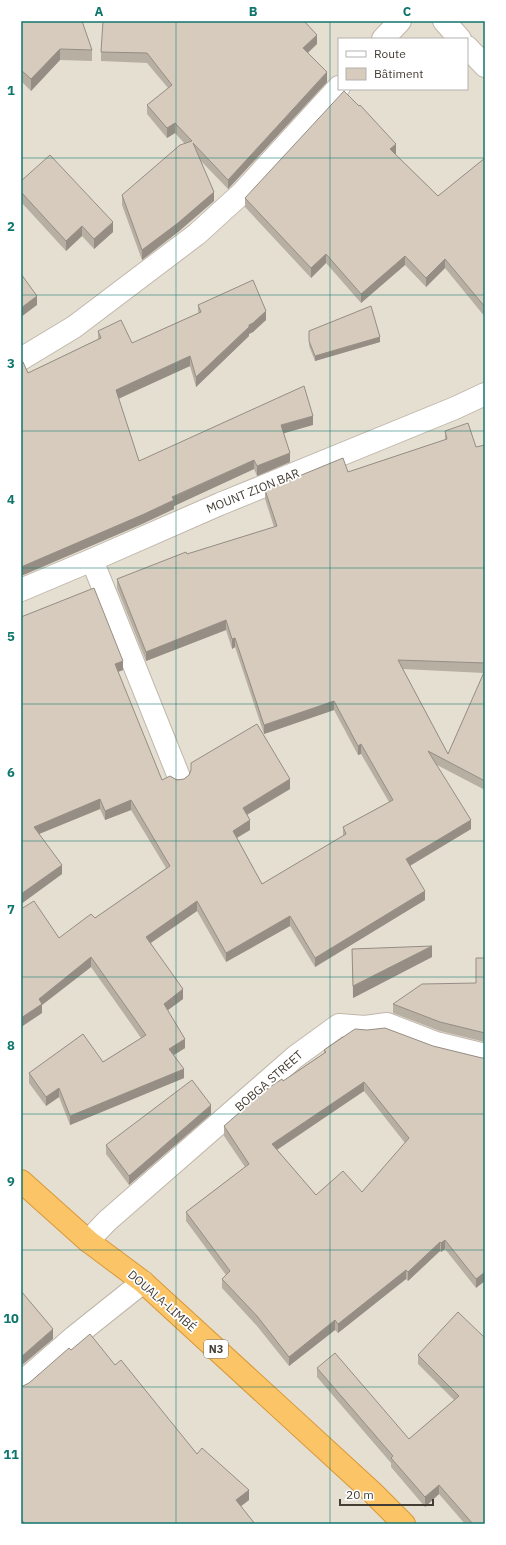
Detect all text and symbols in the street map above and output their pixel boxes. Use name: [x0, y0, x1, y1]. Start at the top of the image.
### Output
text: A: [95, 3, 104, 20]
text: B: [249, 3, 258, 20]
text: C: [403, 3, 412, 20]
legend: [338, 38, 468, 90]
text: Route: [374, 46, 406, 61]
text: Bâtiment: [374, 66, 424, 81]
text: 1: [7, 82, 15, 99]
text: 2: [7, 218, 15, 235]
text: 3: [7, 355, 15, 372]
street label: MOUNT ZION BAR: [204, 465, 302, 516]
text: 4: [7, 491, 15, 508]
text: 5: [7, 628, 15, 645]
text: 6: [7, 764, 15, 781]
text: 7: [7, 901, 15, 918]
text: 8: [7, 1037, 15, 1054]
street label: BOBGA STREET: [232, 1047, 306, 1114]
text: 9: [7, 1173, 15, 1190]
street label: DOUALA-LIMBÉ: [125, 1267, 200, 1335]
text: 10: [3, 1310, 19, 1327]
road number: N3: [204, 1340, 228, 1358]
text: 11: [3, 1446, 19, 1463]
scale bar: [340, 1481, 433, 1507]
text: 20 m: [346, 1487, 374, 1502]

